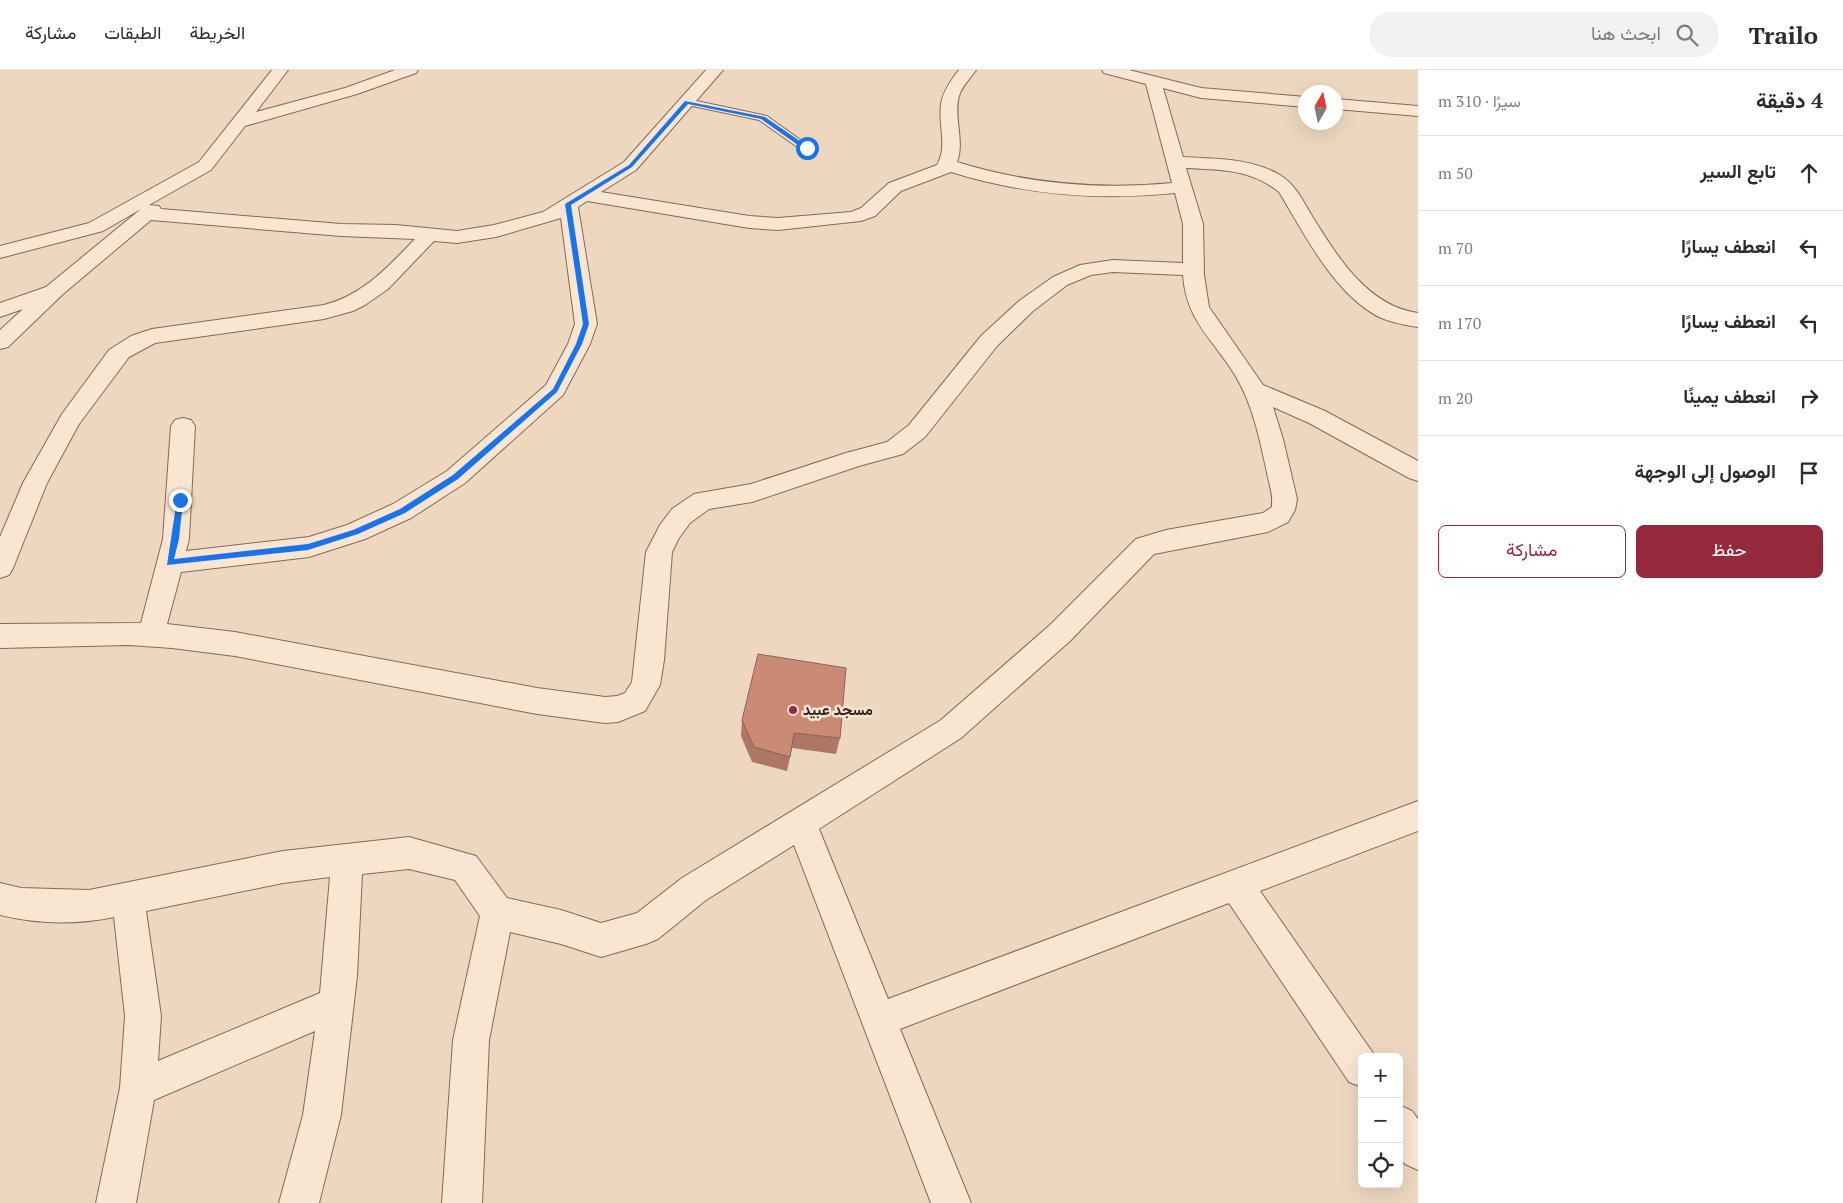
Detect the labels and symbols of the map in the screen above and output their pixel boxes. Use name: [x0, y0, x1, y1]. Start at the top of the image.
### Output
north arrow: [1298, 85, 1343, 130]
route start: [796, 137, 819, 160]
route end: [169, 489, 192, 512]
place label: مسجد عبيد: [803, 699, 873, 719]
marker: مسجد عبيد: [787, 704, 799, 716]

